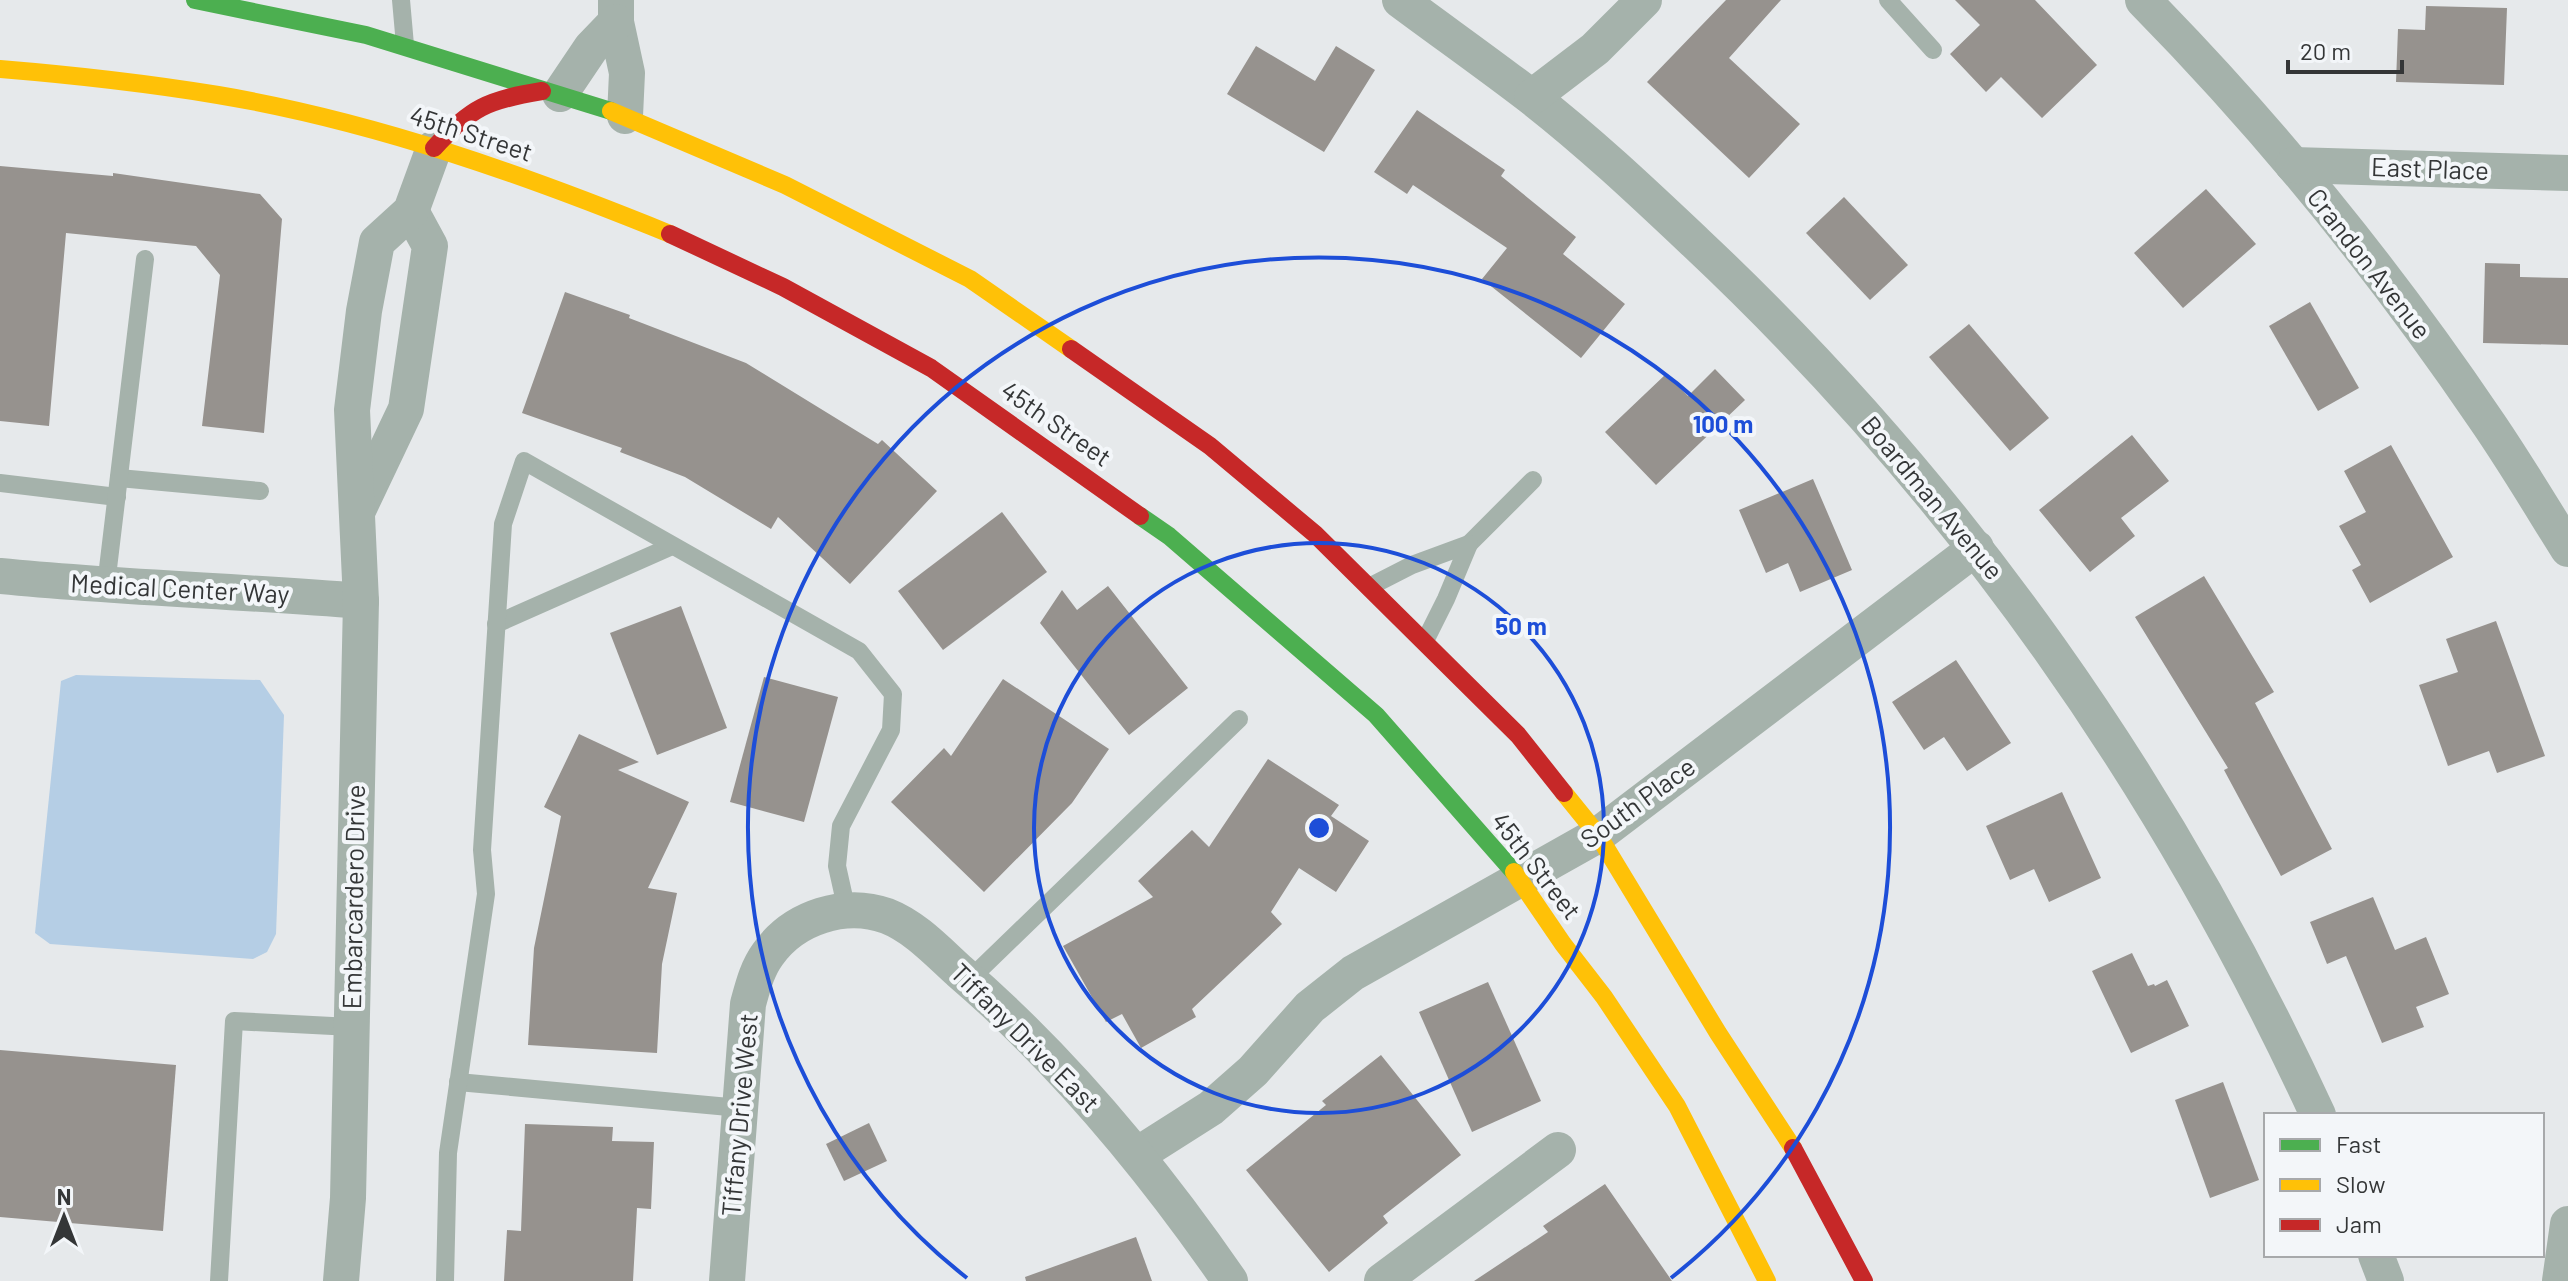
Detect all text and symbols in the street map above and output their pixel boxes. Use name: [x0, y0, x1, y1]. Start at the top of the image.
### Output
scale bar: [2288, 24, 2402, 74]
text: 20 m: [2300, 36, 2351, 65]
street label: 45th Street: [406, 98, 537, 167]
street label: East Place: [2370, 150, 2490, 185]
street label: Crandon Avenue: [2302, 182, 2439, 345]
street label: 45th Street: [996, 374, 1118, 472]
text: 100 m: [1693, 409, 1753, 438]
street label: Boardman Avenue: [1856, 409, 2011, 585]
street label: Medical Center Way: [70, 566, 290, 609]
text: 50 m: [1495, 611, 1547, 640]
street label: South Place: [1574, 750, 1700, 854]
street label: Embarcardero Drive: [335, 784, 370, 1010]
street label: 45th Street: [1486, 805, 1589, 925]
centre of rings: [1305, 814, 1333, 842]
street label: Tiffany Drive East: [945, 956, 1107, 1118]
street label: Tiffany Drive West: [714, 1012, 763, 1218]
legend: [2264, 1113, 2544, 1257]
text: Fast: [2336, 1129, 2381, 1158]
text: Slow: [2336, 1169, 2385, 1198]
north arrow: [24, 1177, 104, 1257]
text: N: [57, 1183, 71, 1209]
text: Jam: [2336, 1209, 2382, 1238]

